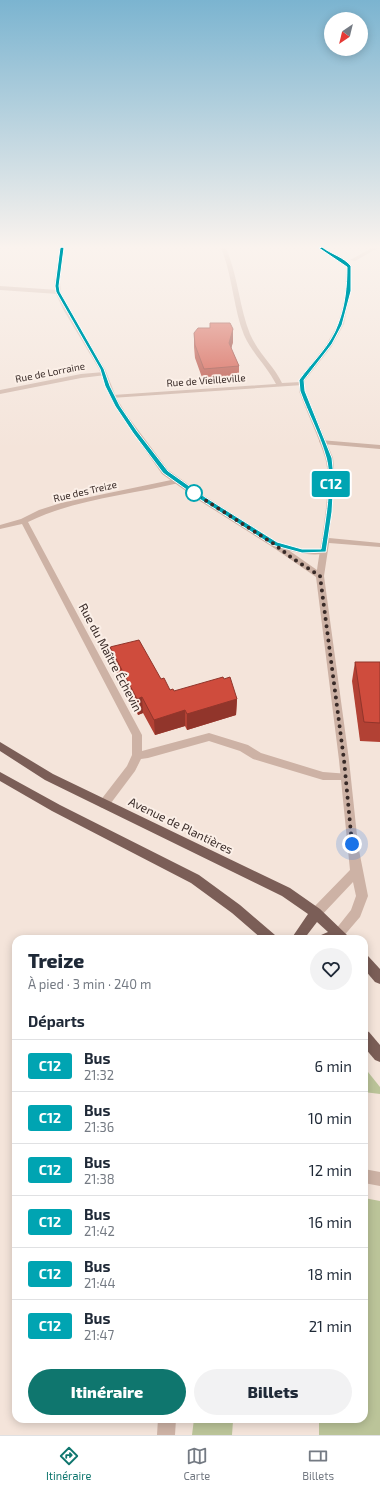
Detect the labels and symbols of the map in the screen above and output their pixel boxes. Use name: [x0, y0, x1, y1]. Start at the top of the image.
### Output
north arrow: [324, 12, 368, 56]
street label: Rue de Lorraine: [14, 359, 86, 385]
street label: Rue de Vieilleville: [166, 371, 246, 389]
line badge: C12: [308, 471, 354, 497]
street label: Rue des Treize: [52, 478, 118, 504]
unlabelled marker: [185, 484, 203, 502]
street label: Rue du Maître Échevin: [77, 601, 145, 714]
street label: Avenue de Plantières: [127, 794, 235, 856]
your location: [342, 834, 362, 854]

